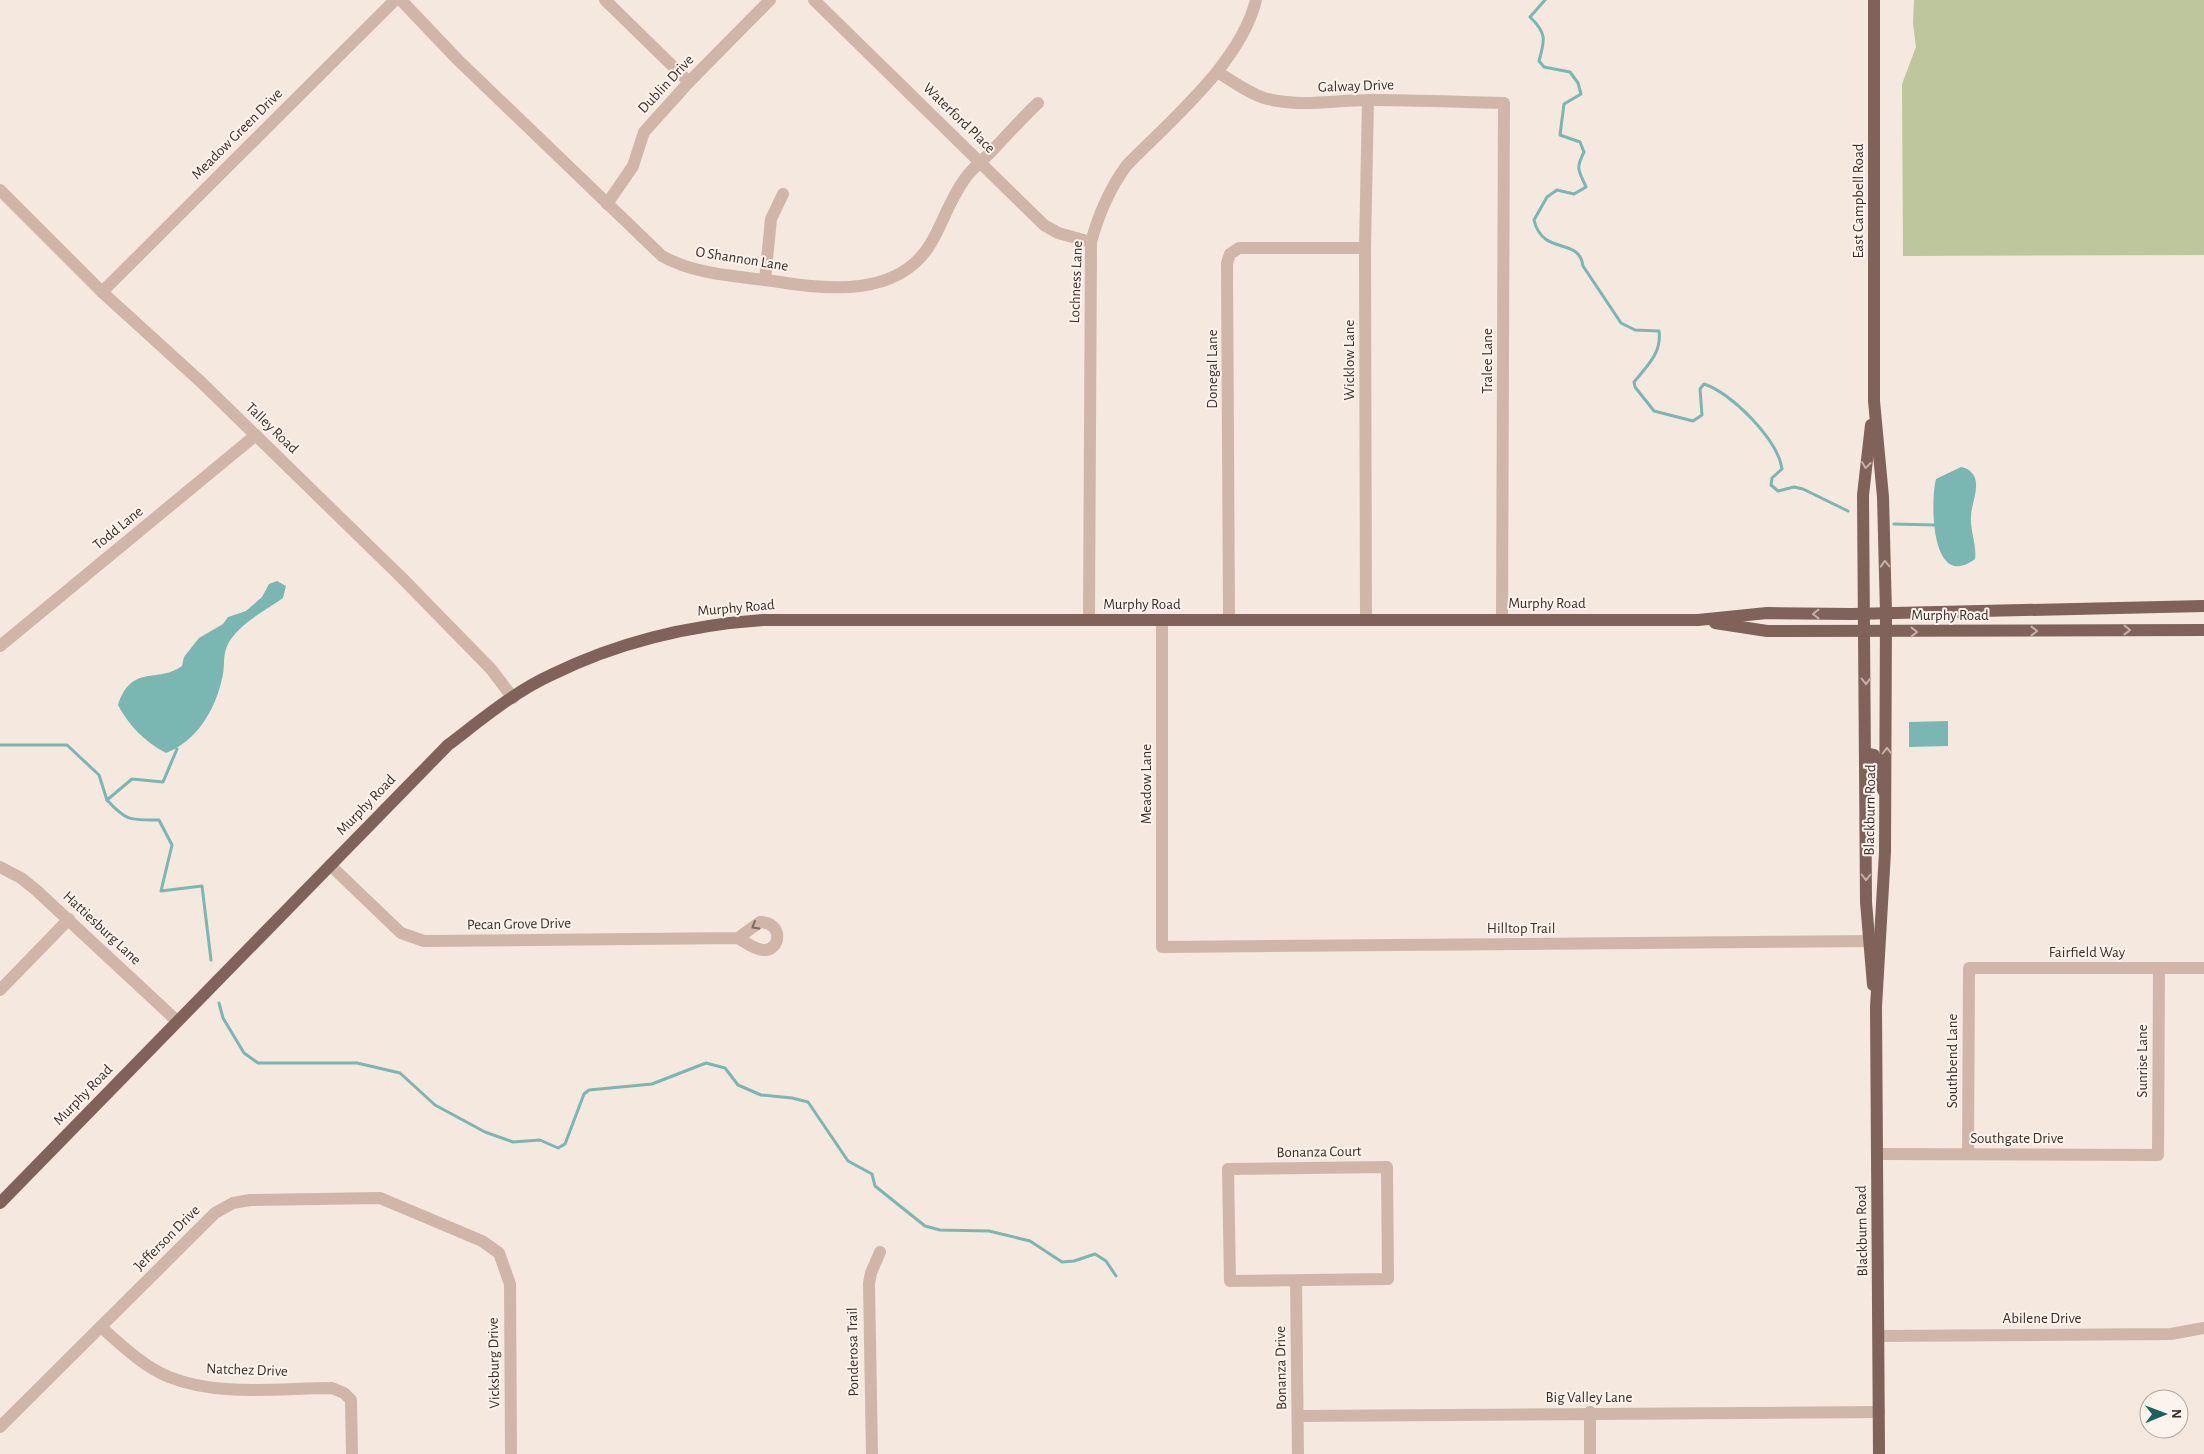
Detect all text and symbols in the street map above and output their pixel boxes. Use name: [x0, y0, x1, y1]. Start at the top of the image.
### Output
street label: Dublin Drive: [635, 52, 697, 116]
street label: Galway Drive: [1318, 77, 1394, 95]
street label: Waterford Place: [920, 80, 998, 156]
street label: Meadow Green Drive: [189, 86, 285, 182]
street label: East Campbell Road: [1851, 143, 1866, 259]
street label: Lochness Lane: [1067, 240, 1085, 324]
street label: O Shannon Lane: [694, 244, 790, 274]
street label: Wicklow Lane: [1342, 320, 1357, 400]
street label: Tralee Lane: [1480, 328, 1495, 394]
street label: Donegal Lane: [1205, 329, 1220, 409]
street label: Talley Road: [243, 400, 301, 457]
one-way arrow: [1861, 462, 1872, 470]
street label: Todd Lane: [90, 503, 146, 553]
one-way arrow: [1879, 560, 1890, 568]
street label: Murphy Road: [1508, 596, 1586, 611]
street label: Murphy Road: [697, 597, 776, 619]
street label: Murphy Road: [1103, 597, 1181, 612]
street label: Murphy Road: [1911, 608, 1989, 623]
one-way arrow: [1812, 609, 1820, 619]
one-way arrow: [2124, 625, 2132, 635]
one-way arrow: [2030, 626, 2038, 636]
one-way arrow: [1910, 627, 1918, 637]
one-way arrow: [1860, 677, 1871, 685]
street label: Meadow Lane: [1139, 744, 1154, 824]
one-way arrow: [1882, 747, 1892, 754]
street label: Blackburn Road: [1862, 764, 1878, 856]
street label: Murphy Road: [334, 772, 399, 838]
one-way arrow: [1861, 873, 1871, 881]
street label: Hattiesburg Lane: [60, 888, 144, 968]
street label: Pecan Grove Drive: [467, 916, 571, 932]
one-way arrow: [751, 920, 760, 930]
street label: Hilltop Trail: [1487, 921, 1555, 936]
street label: Fairfield Way: [2049, 945, 2126, 960]
street label: Southbend Lane: [1945, 1014, 1960, 1108]
street label: Sunrise Lane: [2135, 1024, 2150, 1098]
street label: Murphy Road: [51, 1062, 116, 1128]
street label: Southgate Drive: [1970, 1131, 2064, 1146]
street label: Bonanza Court: [1276, 1144, 1362, 1160]
street label: Blackburn Road: [1854, 1185, 1870, 1277]
street label: Jefferson Drive: [131, 1202, 203, 1274]
street label: Ponderosa Trail: [845, 1307, 861, 1397]
street label: Abilene Drive: [2003, 1311, 2082, 1326]
street label: Vicksburg Drive: [486, 1317, 502, 1409]
street label: Bonanza Drive: [1273, 1326, 1289, 1410]
street label: Natchez Drive: [206, 1361, 288, 1379]
north arrow: [2139, 1389, 2189, 1439]
street label: Big Valley Lane: [1546, 1390, 1633, 1405]
text: N: [2169, 1409, 2183, 1419]

